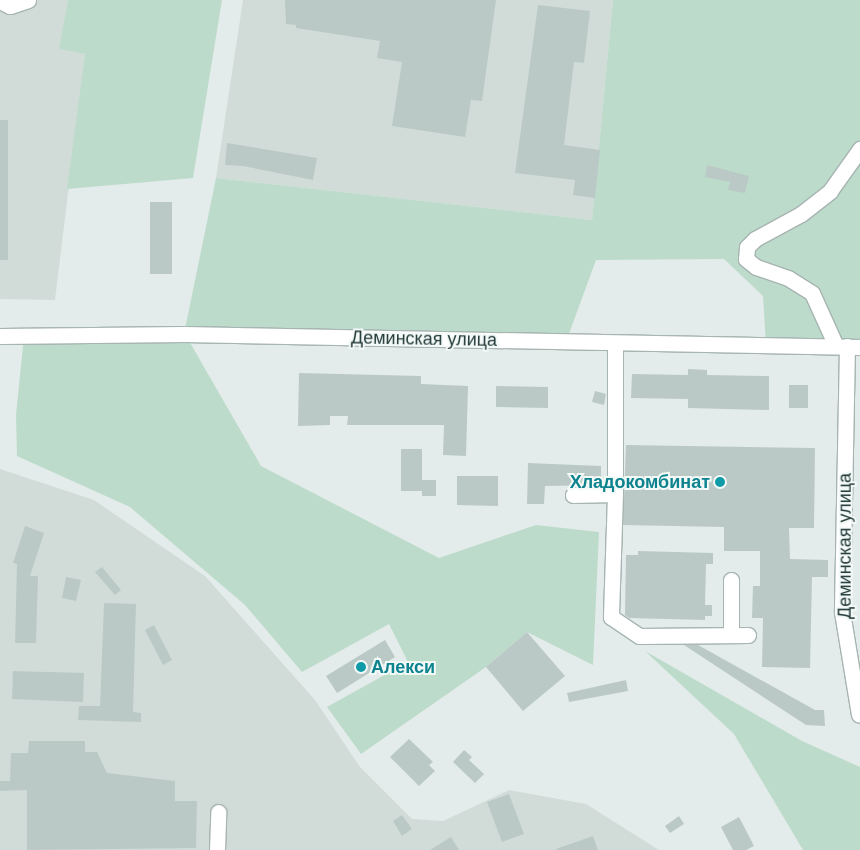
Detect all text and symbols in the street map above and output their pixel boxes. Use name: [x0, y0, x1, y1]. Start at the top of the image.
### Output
street label: Деминская улица: [351, 327, 497, 351]
place label: Хладокомбинат: [570, 471, 710, 493]
street label: Деминская улица: [834, 473, 856, 619]
marker: Хладокомбинат: [714, 476, 726, 488]
place label: Алекси: [371, 656, 435, 678]
marker: Алекси: [355, 661, 367, 673]

